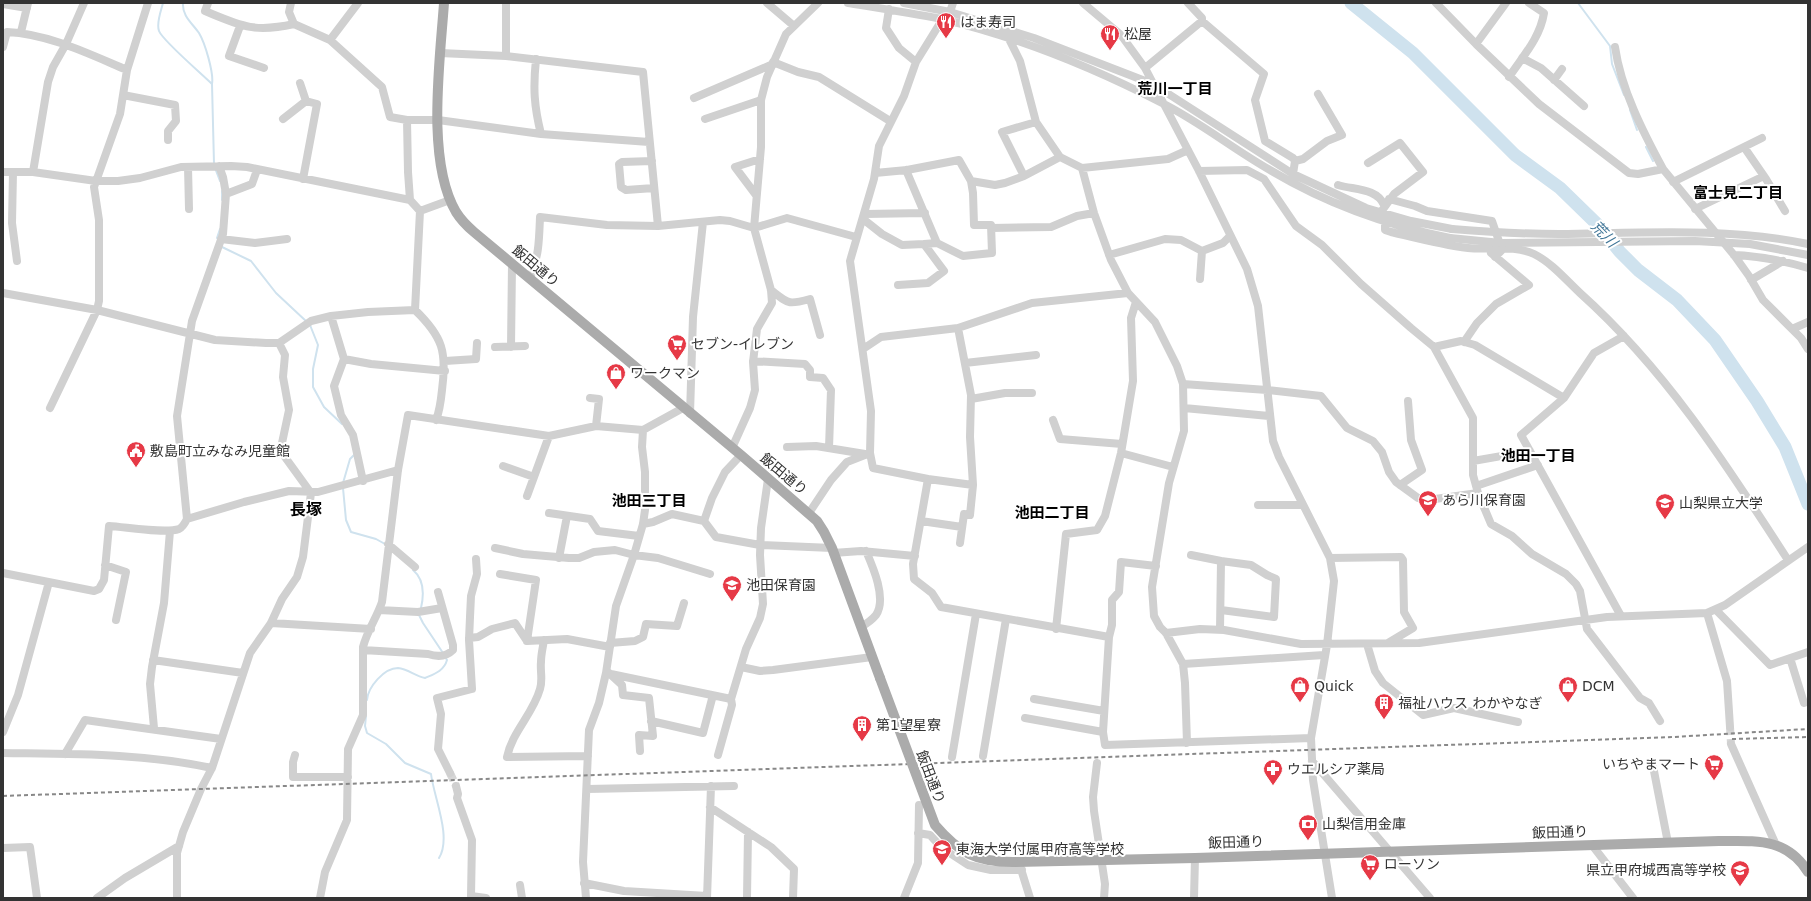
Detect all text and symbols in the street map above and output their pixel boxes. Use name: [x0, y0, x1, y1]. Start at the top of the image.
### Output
restaurant icon: はま寿司: [935, 11, 957, 39]
place label: はま寿司: [960, 14, 1016, 30]
restaurant icon: 松屋: [1099, 23, 1121, 51]
place label: 松屋: [1124, 26, 1152, 42]
district label: 荒川一丁目: [1137, 80, 1213, 98]
district label: 富士見二丁目: [1693, 184, 1783, 202]
water label: 荒川: [1587, 217, 1622, 252]
street label: 飯田通り: [509, 242, 563, 290]
supermarket icon: セブン-イレブン: [666, 333, 688, 361]
place label: セブン-イレブン: [691, 336, 794, 352]
shop icon: ワークマン: [605, 362, 627, 390]
place label: ワークマン: [630, 365, 700, 381]
public building icon: 敷島町立みなみ児童館: [125, 440, 147, 468]
place label: 敷島町立みなみ児童館: [150, 443, 290, 459]
district label: 池田一丁目: [1500, 447, 1576, 465]
street label: 飯田通り: [757, 450, 811, 498]
school or university icon: あら川保育園: [1417, 489, 1439, 517]
district label: 池田三丁目: [611, 492, 687, 510]
place label: あら川保育園: [1442, 492, 1526, 508]
school or university icon: 山梨県立大学: [1654, 492, 1676, 520]
place label: 山梨県立大学: [1679, 495, 1763, 511]
district label: 長塚: [290, 500, 322, 519]
district label: 池田二丁目: [1014, 504, 1090, 522]
school or university icon: 池田保育園: [721, 574, 743, 602]
place label: 池田保育園: [746, 577, 816, 593]
shop icon: Quick: [1289, 675, 1311, 703]
shop icon: DCM: [1557, 675, 1579, 703]
place label: Quick: [1314, 678, 1354, 694]
place label: DCM: [1582, 678, 1615, 694]
building icon: 福祉ハウス わかやなぎ: [1373, 692, 1395, 720]
place label: 福祉ハウス わかやなぎ: [1398, 695, 1542, 711]
building icon: 第1望星寮: [851, 714, 873, 742]
place label: 第1望星寮: [876, 717, 941, 733]
street label: 飯田通り: [913, 748, 949, 806]
supermarket icon: いちやまマート: [1703, 753, 1725, 781]
place label: いちやまマート: [1602, 756, 1700, 772]
pharmacy icon: ウエルシア薬局: [1262, 758, 1284, 786]
place label: ウエルシア薬局: [1287, 761, 1385, 777]
bank icon: 山梨信用金庫: [1297, 813, 1319, 841]
place label: 山梨信用金庫: [1322, 816, 1406, 832]
street label: 飯田通り: [1532, 823, 1588, 841]
street label: 飯田通り: [1208, 833, 1264, 851]
school or university icon: 東海大学付属甲府高等学校: [931, 838, 953, 866]
place label: 東海大学付属甲府高等学校: [956, 841, 1124, 857]
supermarket icon: ローソン: [1359, 853, 1381, 881]
place label: ローソン: [1384, 856, 1440, 872]
school or university icon: 県立甲府城西高等学校: [1729, 859, 1751, 887]
place label: 県立甲府城西高等学校: [1586, 862, 1726, 878]

